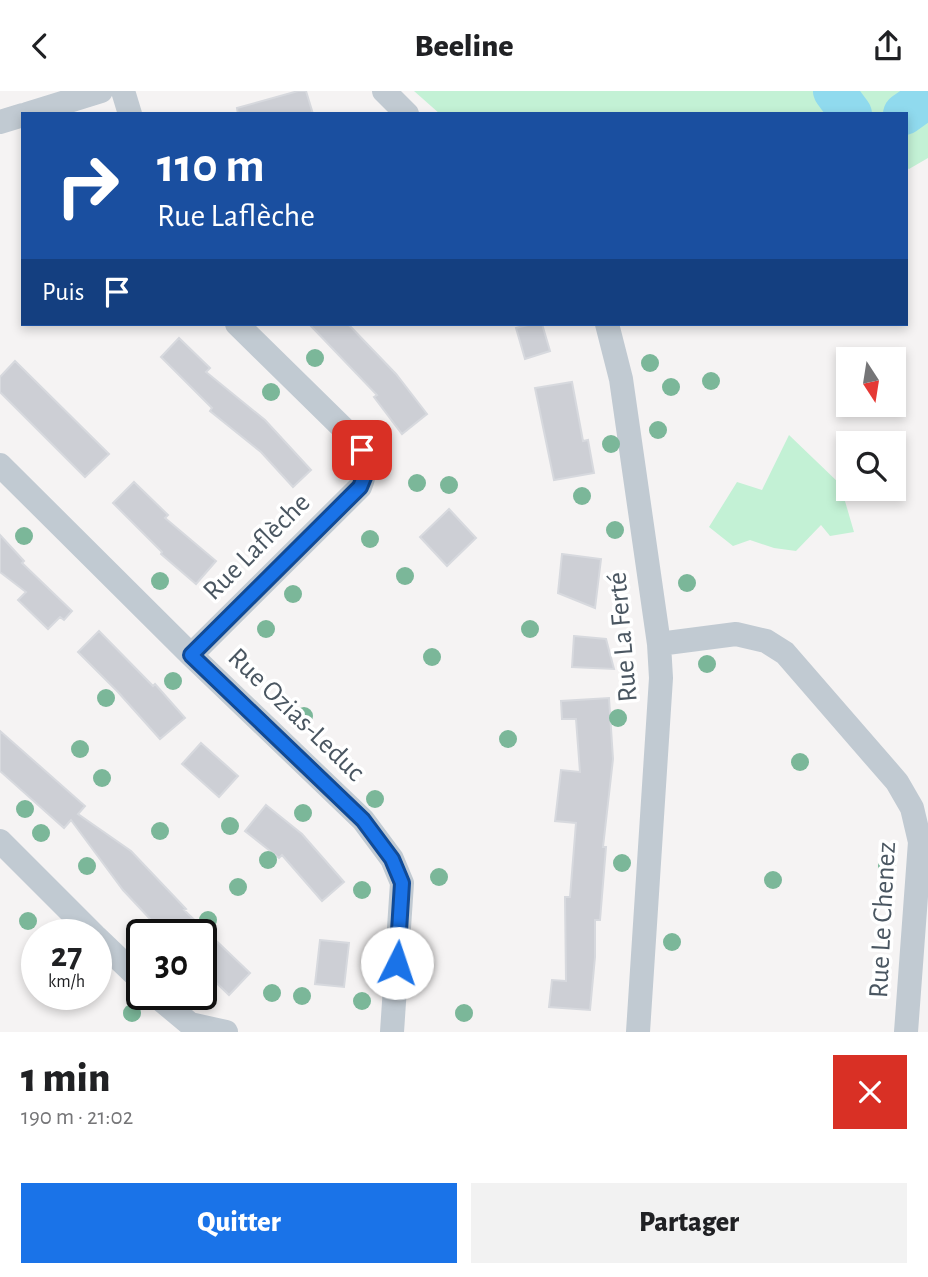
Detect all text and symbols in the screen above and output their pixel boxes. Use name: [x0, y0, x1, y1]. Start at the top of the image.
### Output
icon: back: [21, 27, 59, 65]
icon: share: [869, 27, 907, 65]
text: Beeline: [414, 30, 514, 62]
icon: right: [42, 140, 133, 231]
text: 110 m: [157, 142, 265, 191]
text: Rue Laflèche: [157, 200, 315, 232]
icon: arrive: [98, 273, 136, 311]
text: Puis: [42, 279, 84, 305]
north arrow: [836, 347, 906, 417]
map controls: [836, 347, 906, 501]
pin: [332, 420, 392, 480]
icon: arrive: [343, 431, 381, 469]
button: search: [836, 431, 906, 501]
street label: Rue Laflèche: [198, 488, 316, 606]
street label: Rue La Ferté: [603, 571, 643, 703]
street label: Rue Ozias-Leduc: [222, 643, 370, 787]
street label: Rue Le Chenez: [865, 841, 901, 999]
speed limit sign: 30: [126, 919, 217, 1010]
position arrow: [360, 926, 434, 1000]
text: 27: [51, 938, 82, 973]
text: km/h: [48, 973, 85, 991]
button: close: [833, 1055, 907, 1129]
text: 1 min: [21, 1057, 110, 1099]
text: 190 m · 21:02: [21, 1106, 133, 1129]
button: Quitter: [21, 1183, 457, 1263]
button: Partager: [471, 1183, 907, 1263]

